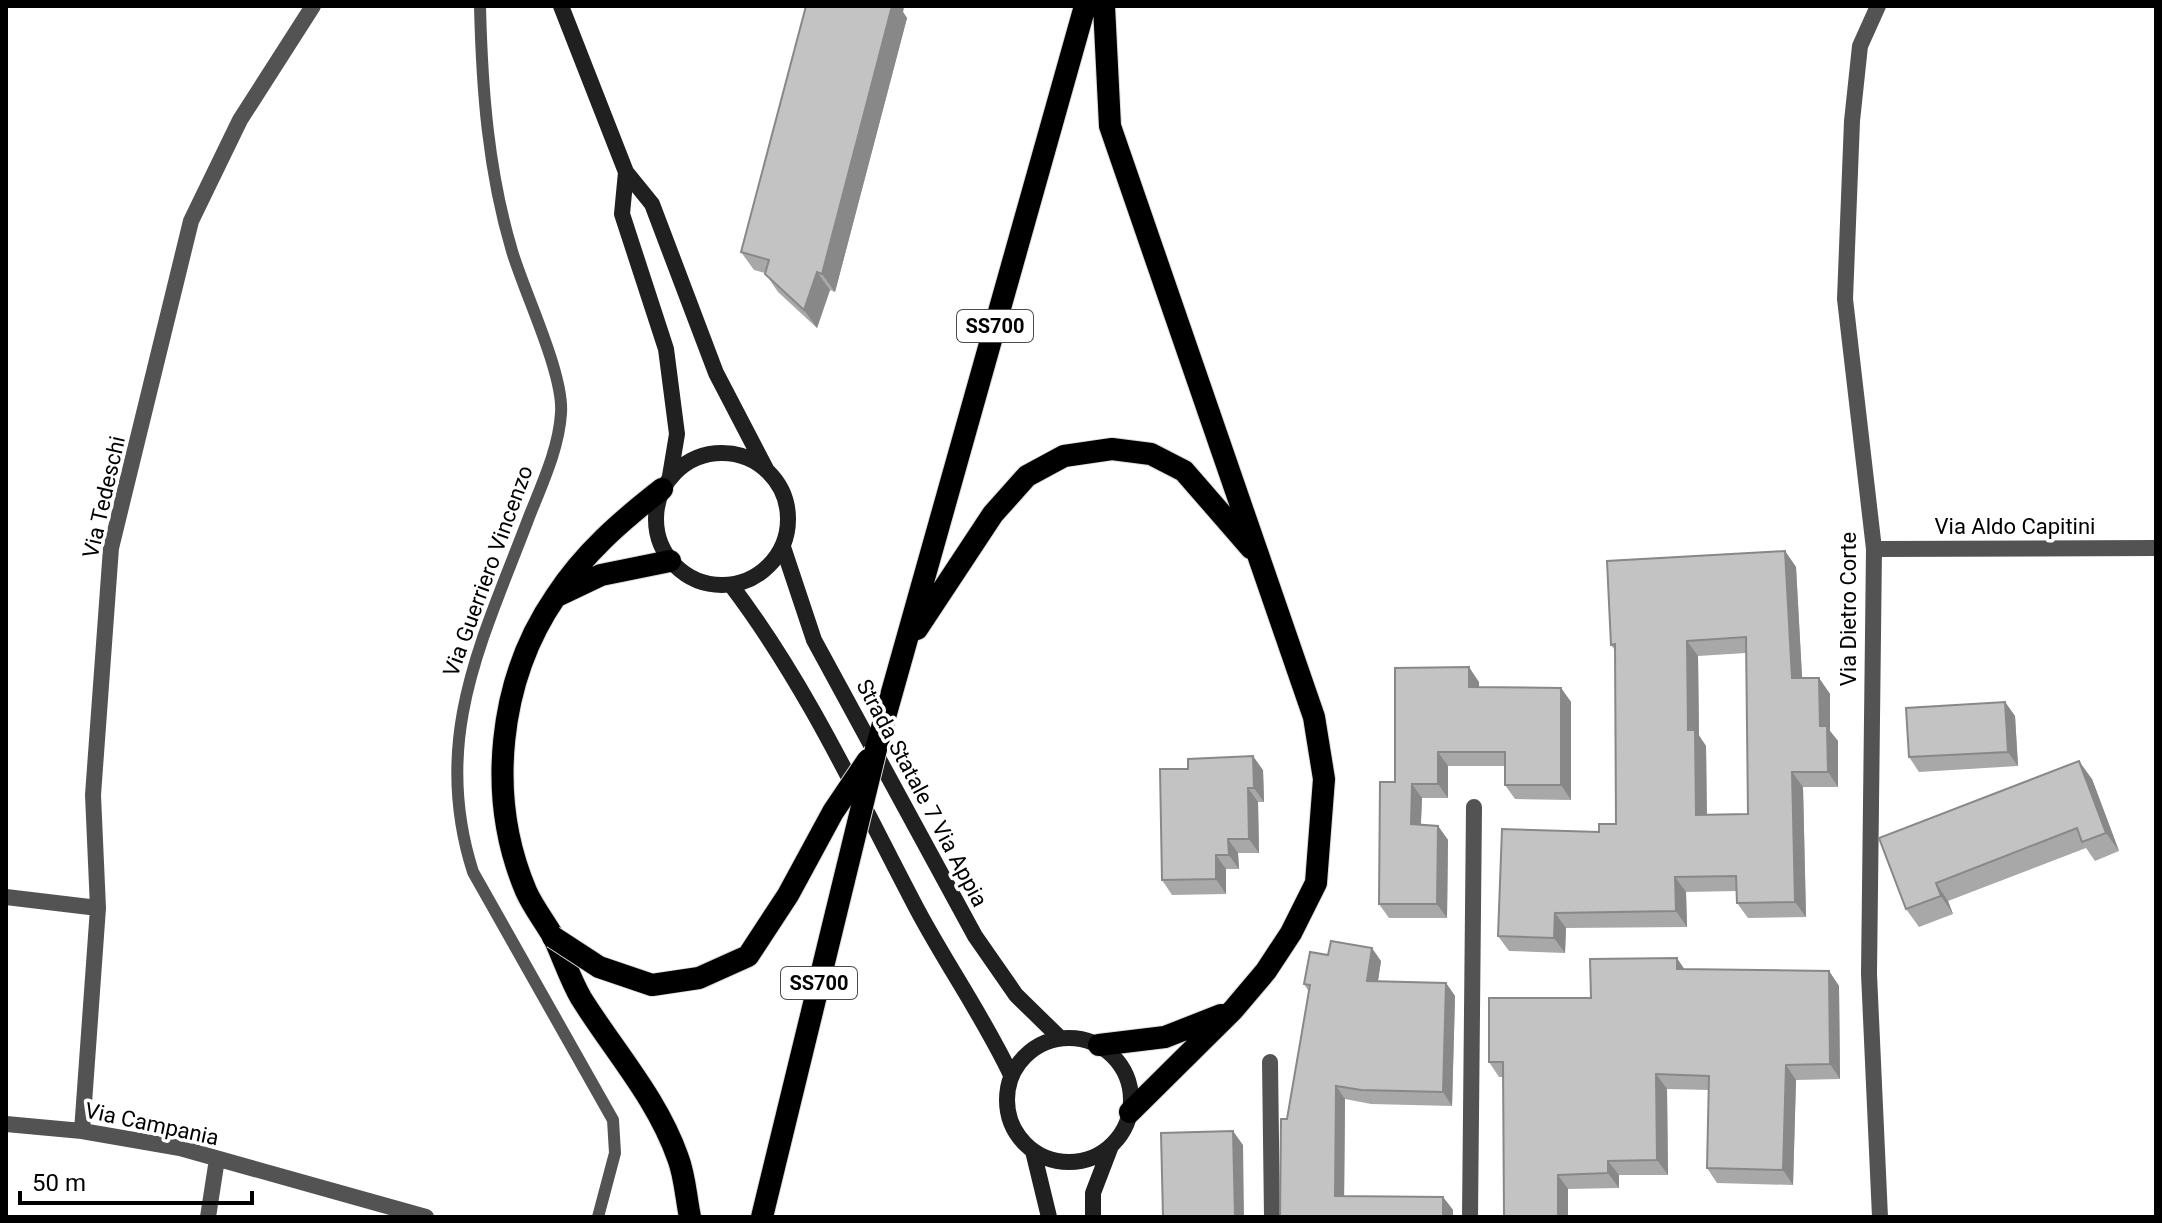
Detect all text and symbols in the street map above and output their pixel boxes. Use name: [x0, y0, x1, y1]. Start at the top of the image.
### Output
road number: SS700: [957, 310, 1033, 342]
street label: Via Tedeschi: [78, 434, 130, 560]
street label: Via Guerriero Vincenzo: [438, 462, 538, 680]
street label: Via Aldo Capitini: [1935, 514, 2095, 539]
street label: Via Dietro Corte: [1836, 532, 1861, 686]
street label: Strada Statale 7 Via Appia: [851, 675, 993, 911]
road number: SS700: [781, 967, 857, 999]
street label: Via Campania: [83, 1098, 221, 1150]
scale bar: [20, 1155, 252, 1205]
text: 50 m: [32, 1169, 86, 1197]

